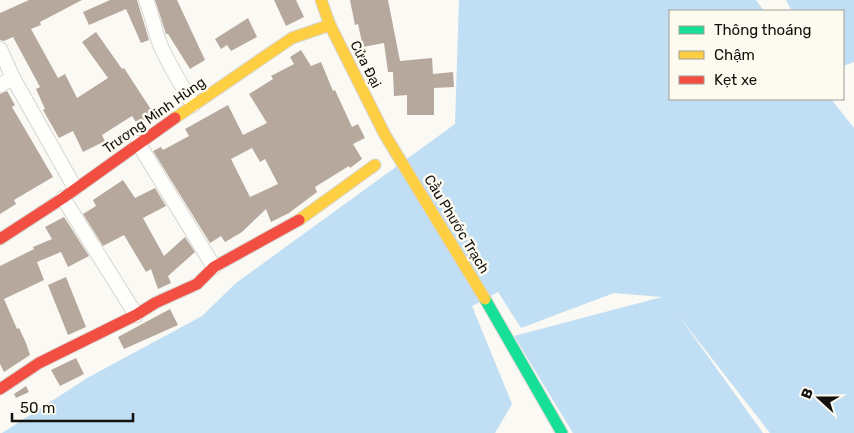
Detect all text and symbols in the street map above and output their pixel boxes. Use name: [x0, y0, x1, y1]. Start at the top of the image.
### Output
legend: [669, 10, 844, 100]
text: Thông thoáng: [714, 21, 811, 39]
street label: Cửa Đại: [346, 38, 385, 91]
text: Chậm: [714, 46, 755, 64]
text: Kẹt xe: [714, 71, 757, 89]
street label: Trương Minh Hùng: [100, 74, 209, 157]
street label: Cầu Phước Trạch: [420, 171, 494, 277]
north arrow: [794, 373, 844, 423]
text: B: [798, 386, 817, 401]
scale bar: [12, 390, 134, 422]
text: 50 m: [20, 399, 55, 417]

